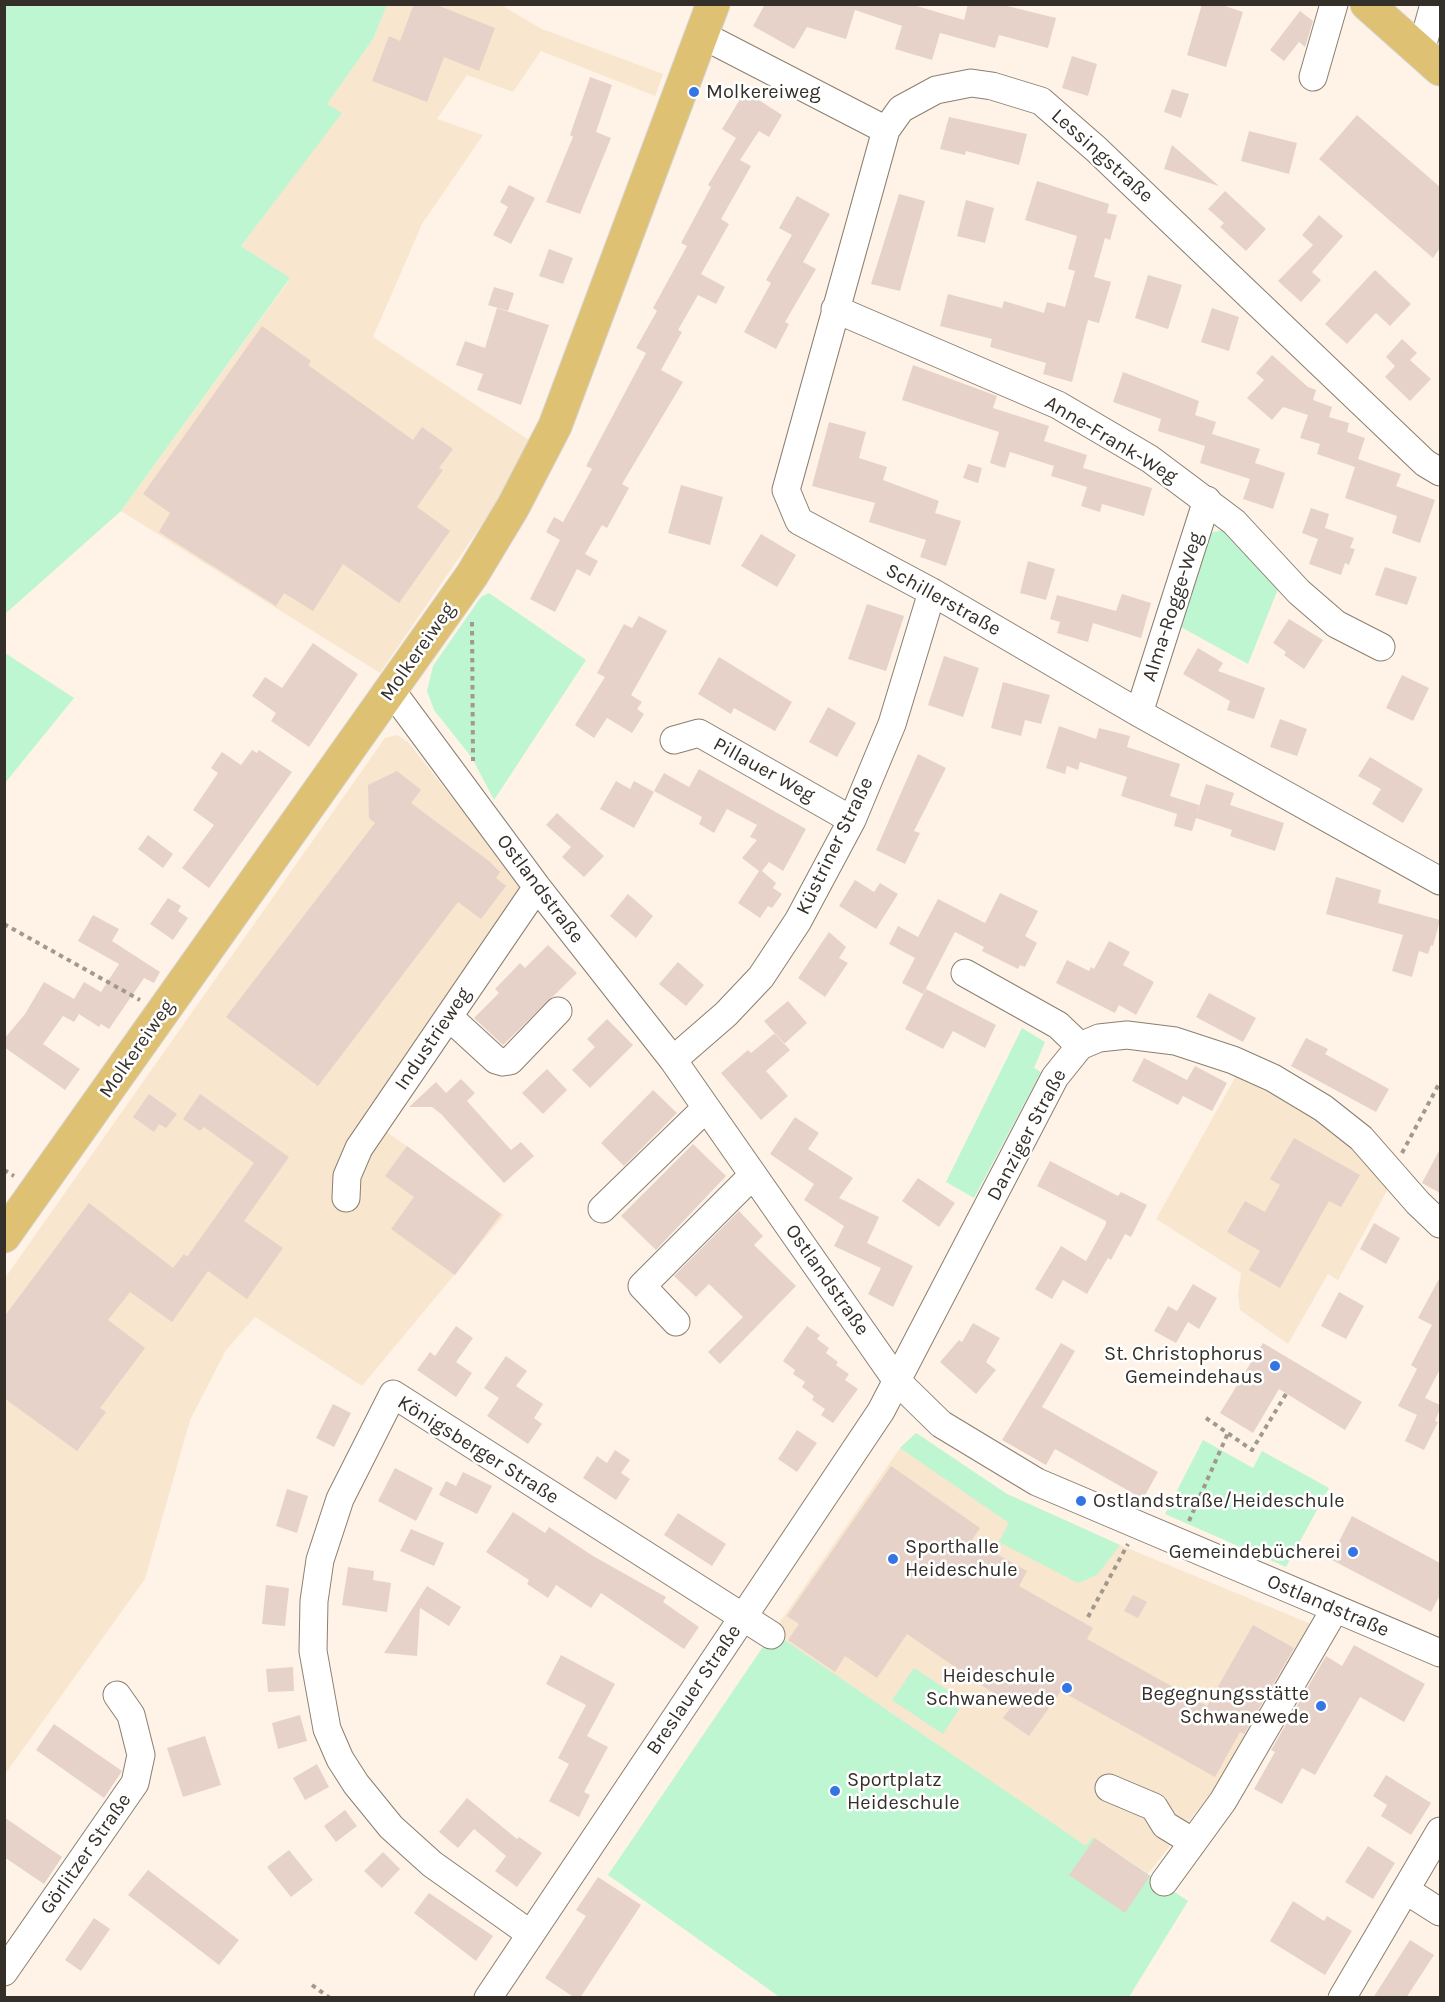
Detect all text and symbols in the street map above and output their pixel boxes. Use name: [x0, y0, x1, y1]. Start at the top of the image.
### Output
place label: Molkereiweg: [706, 80, 821, 104]
marker: Molkereiweg: [687, 85, 701, 99]
street label: Lessingstraße: [1046, 104, 1158, 208]
street label: Anne-Frank-Weg: [1040, 391, 1182, 489]
street label: Alma-Rogge-Weg: [1138, 529, 1208, 685]
street label: Schillerstraße: [881, 558, 1005, 642]
street label: Molkereiweg: [375, 598, 461, 706]
street label: Pillauer Weg: [709, 732, 819, 808]
street label: Küstriner Straße: [791, 773, 879, 919]
street label: Ostlandstraße: [491, 830, 589, 948]
street label: Industrieweg: [390, 983, 476, 1095]
street label: Molkereiweg: [94, 995, 180, 1103]
street label: Danziger Straße: [982, 1065, 1072, 1205]
street label: Ostlandstraße: [780, 1220, 874, 1340]
place label: St. Christophorus Gemeindehaus: [1104, 1342, 1263, 1389]
marker: St. Christophorus Gemeindehaus: [1268, 1359, 1282, 1373]
street label: Königsberger Straße: [393, 1391, 563, 1509]
place label: Ostlandstraße/Heideschule: [1093, 1489, 1345, 1513]
marker: Ostlandstraße/Heideschule: [1074, 1494, 1088, 1508]
place label: Sporthalle Heideschule: [905, 1535, 1018, 1582]
place label: Gemeindebücherei: [1169, 1540, 1341, 1564]
marker: Gemeindebücherei: [1346, 1545, 1360, 1559]
marker: Sporthalle Heideschule: [886, 1552, 900, 1566]
street label: Ostlandstraße: [1263, 1570, 1393, 1642]
street label: Breslauer Straße: [642, 1620, 746, 1760]
place label: Heideschule Schwanewede: [926, 1664, 1055, 1711]
marker: Heideschule Schwanewede: [1060, 1681, 1074, 1695]
place label: Begegnungsstätte Schwanewede: [1141, 1682, 1309, 1729]
marker: Begegnungsstätte Schwanewede: [1314, 1699, 1328, 1713]
place label: Sportplatz Heideschule: [847, 1768, 960, 1815]
marker: Sportplatz Heideschule: [828, 1784, 842, 1798]
street label: Görlitzer Straße: [35, 1789, 137, 1919]

